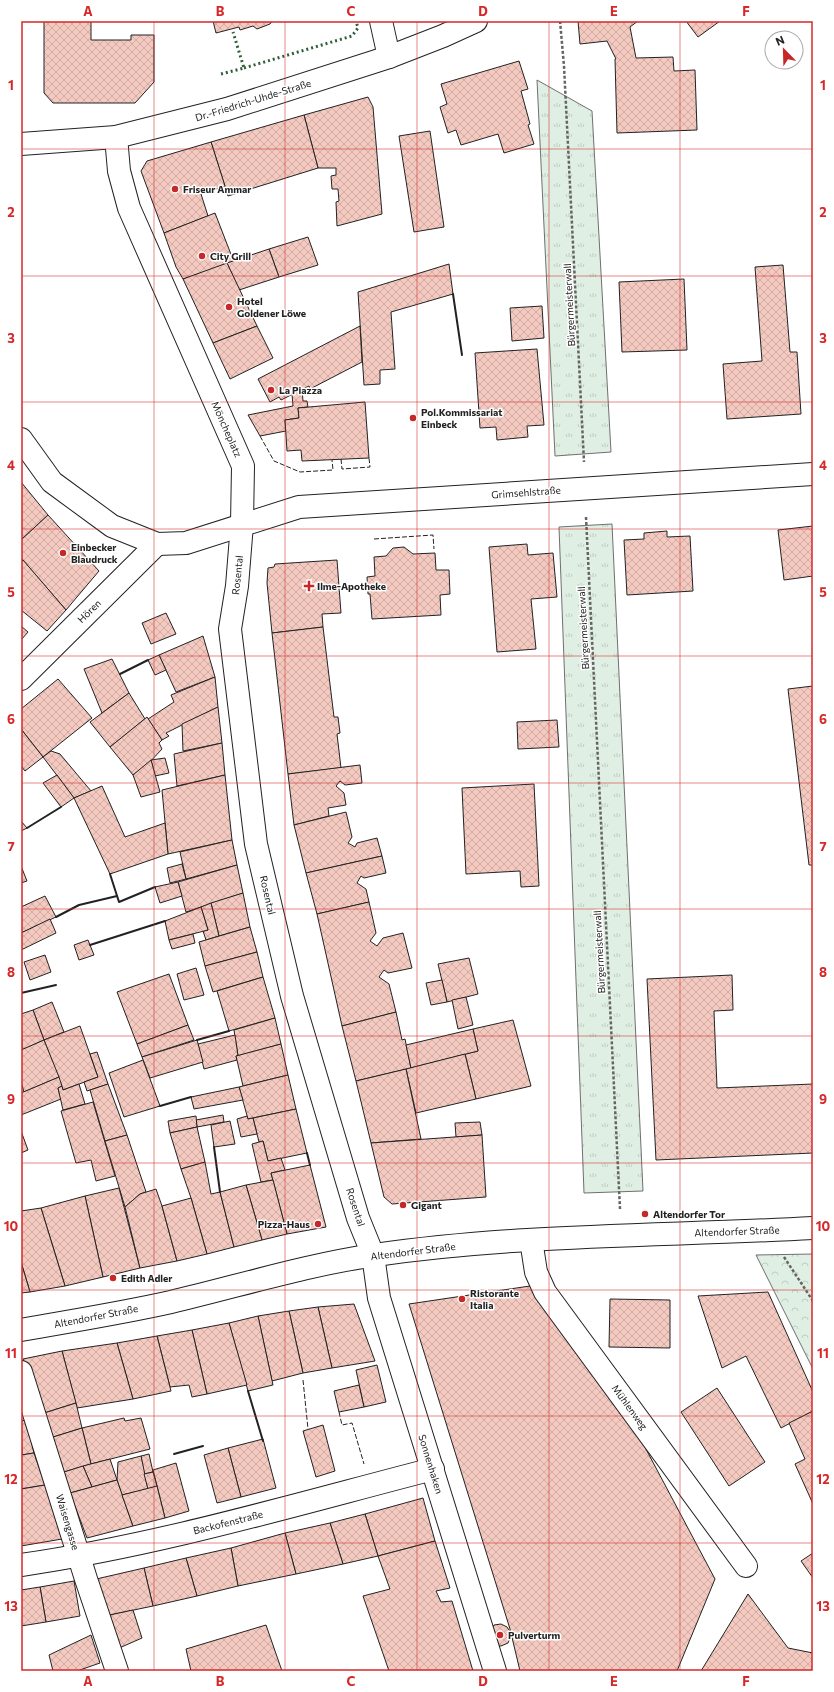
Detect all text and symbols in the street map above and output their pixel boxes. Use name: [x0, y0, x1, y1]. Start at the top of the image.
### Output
text: A: [83, 3, 93, 19]
text: B: [216, 3, 225, 19]
text: C: [347, 3, 356, 19]
text: D: [478, 3, 488, 19]
text: E: [610, 3, 618, 19]
text: F: [742, 3, 750, 19]
north arrow: [764, 30, 804, 70]
text: N: [774, 33, 786, 48]
text: 1: [8, 77, 14, 93]
street label: Dr.-Friedrich-Uhde-Straße: [194, 77, 312, 123]
text: 1: [820, 77, 826, 93]
place label: Friseur Ammar: [183, 183, 251, 195]
marker: Friseur Ammar: [170, 184, 180, 194]
text: 2: [7, 204, 15, 220]
text: 2: [819, 204, 827, 220]
place label: City Grill: [210, 250, 251, 262]
marker: City Grill: [197, 251, 207, 261]
street label: Bürgermeisterwall: [561, 263, 577, 347]
place label: Hotel Goldener Löwe: [237, 295, 306, 319]
marker: Hotel Goldener Löwe: [224, 302, 234, 312]
text: 3: [7, 330, 15, 346]
text: 3: [819, 330, 827, 346]
place label: La Piazza: [279, 384, 322, 396]
marker: La Piazza: [266, 385, 276, 395]
street label: Möncheplatz: [209, 399, 245, 459]
place label: Pol.Kommissariat Einbeck: [421, 406, 502, 430]
marker: Pol.Kommissariat Einbeck: [408, 413, 418, 423]
text: 4: [7, 457, 15, 473]
text: 4: [819, 457, 827, 473]
street label: Grimsehlstraße: [491, 484, 561, 500]
place label: Einbecker Blaudruck: [71, 541, 118, 565]
marker: Einbecker Blaudruck: [58, 548, 68, 558]
street label: Rosental: [229, 555, 245, 595]
place label: Ilme-Apotheke: [317, 580, 386, 592]
marker: Ilme-Apotheke: [304, 581, 314, 591]
text: 5: [7, 584, 15, 600]
text: 5: [819, 584, 827, 600]
street label: Bürgermeisterwall: [575, 586, 591, 670]
street label: Hören: [75, 597, 103, 625]
text: 6: [7, 711, 15, 727]
text: 6: [819, 711, 827, 727]
text: 7: [7, 838, 15, 854]
text: 7: [819, 838, 827, 854]
street label: Rosental: [258, 874, 278, 916]
street label: Bürgermeisterwall: [591, 910, 607, 994]
text: 8: [7, 964, 15, 980]
text: 8: [819, 964, 827, 980]
text: 9: [7, 1091, 15, 1107]
text: 9: [819, 1091, 827, 1107]
street label: Rosental: [344, 1186, 368, 1228]
place label: Gigant: [411, 1199, 442, 1211]
marker: Gigant: [398, 1200, 408, 1210]
place label: Altendorfer Tor: [653, 1208, 725, 1220]
marker: Altendorfer Tor: [640, 1209, 650, 1219]
text: 10: [4, 1218, 19, 1234]
place label: Pizza-Haus: [258, 1218, 310, 1230]
text: 10: [816, 1218, 831, 1234]
marker: Pizza-Haus: [313, 1219, 323, 1229]
street label: Altendorfer Straße: [694, 1224, 780, 1238]
street label: Altendorfer Straße: [370, 1240, 456, 1262]
place label: Edith Adler: [121, 1272, 172, 1284]
marker: Edith Adler: [108, 1273, 118, 1283]
place label: Ristorante Italia: [470, 1287, 519, 1311]
marker: Ristorante Italia: [457, 1294, 467, 1304]
street label: Altendorfer Straße: [53, 1302, 139, 1330]
text: 11: [5, 1345, 17, 1361]
text: 11: [817, 1345, 829, 1361]
street label: Mühlenweg: [610, 1382, 651, 1432]
street label: Sonnenhaken: [416, 1433, 446, 1495]
text: 12: [4, 1471, 18, 1487]
text: 12: [816, 1471, 830, 1487]
street label: Waisengasse: [54, 1493, 82, 1551]
street label: Backofenstraße: [192, 1508, 264, 1536]
text: 13: [4, 1598, 18, 1614]
text: 13: [816, 1598, 830, 1614]
place label: Pulverturm: [508, 1629, 561, 1641]
marker: Pulverturm: [495, 1630, 505, 1640]
text: A: [83, 1673, 93, 1689]
text: B: [216, 1673, 225, 1689]
text: C: [347, 1673, 356, 1689]
text: D: [478, 1673, 488, 1689]
text: E: [610, 1673, 618, 1689]
text: F: [742, 1673, 750, 1689]

